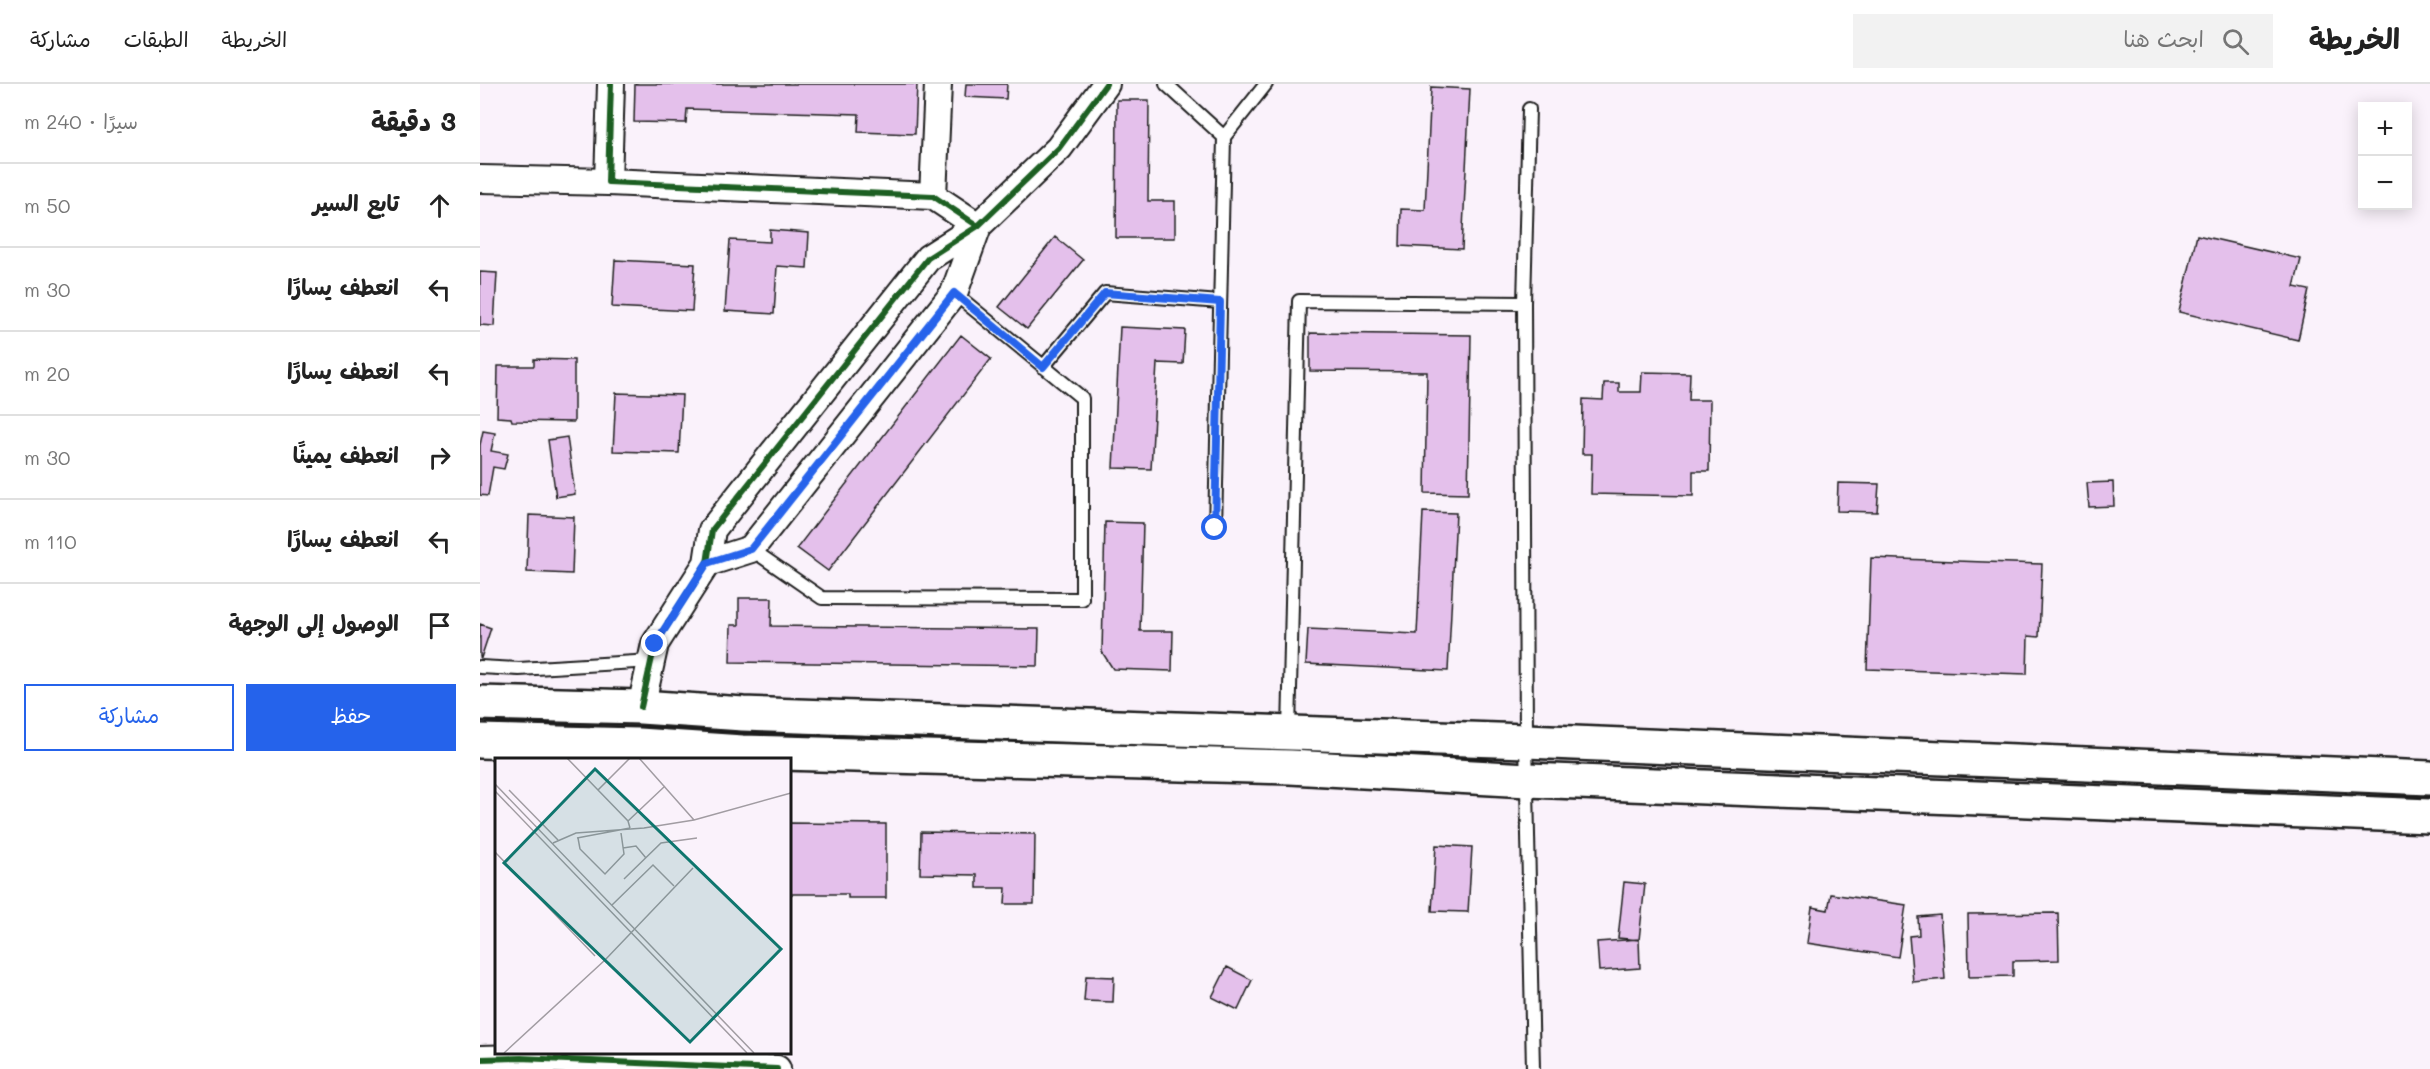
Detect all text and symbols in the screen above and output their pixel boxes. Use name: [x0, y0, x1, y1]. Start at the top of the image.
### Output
search box: [1853, 14, 2273, 68]
text: الخريطة: [2309, 20, 2400, 56]
text: ابحث هنا: [2123, 24, 2204, 53]
text: مشاركة: [30, 25, 91, 52]
text: الطبقات: [124, 25, 189, 52]
text: الخريطة: [222, 25, 287, 52]
icon: search: [2219, 25, 2252, 58]
map controls: [2358, 102, 2412, 210]
button: +: [2358, 102, 2412, 156]
text: 3 دقيقة: [371, 104, 456, 138]
text: سيرًا · 240 m: [24, 108, 138, 134]
button: −: [2358, 156, 2412, 210]
text: تابع السير: [313, 188, 399, 217]
icon: ahead: [423, 189, 456, 222]
text: 50 m: [24, 192, 70, 218]
text: انعطف يسارًا: [287, 272, 399, 301]
icon: left: [423, 273, 456, 306]
text: 30 m: [24, 276, 70, 302]
text: انعطف يسارًا: [287, 356, 399, 385]
icon: left: [423, 357, 456, 390]
text: 20 m: [24, 360, 70, 386]
text: انعطف يمينًا: [293, 440, 399, 469]
icon: right: [423, 441, 456, 474]
text: 30 m: [24, 444, 70, 470]
route start: [1201, 514, 1227, 540]
text: انعطف يسارًا: [287, 524, 399, 553]
icon: left: [423, 525, 456, 558]
text: 110 m: [24, 528, 77, 554]
text: الوصول إلى الوجهة: [228, 608, 399, 637]
icon: arrive: [423, 609, 456, 642]
route end: [641, 630, 667, 656]
button: مشاركة: [24, 684, 234, 751]
button: حفظ: [246, 684, 456, 751]
inset map: [495, 758, 790, 1054]

